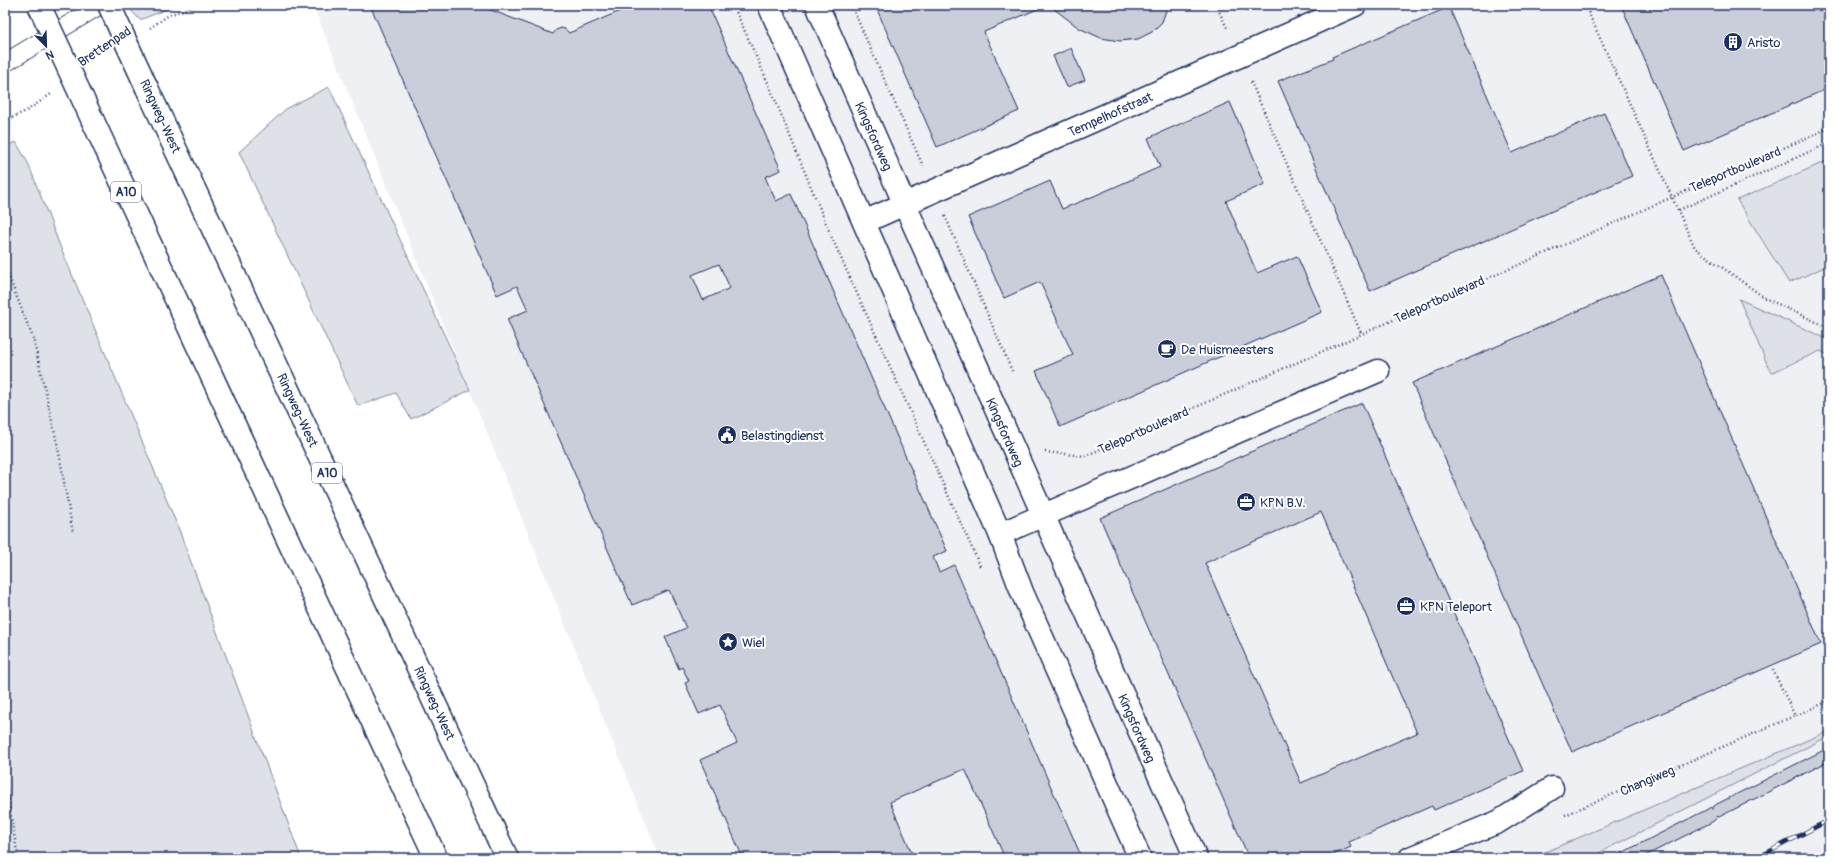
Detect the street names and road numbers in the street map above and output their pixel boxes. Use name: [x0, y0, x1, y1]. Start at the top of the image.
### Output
street label: Brettenpad: [75, 23, 134, 70]
street label: Ringweg-West: [136, 77, 184, 156]
street label: Tempelhofstraat: [1066, 89, 1156, 141]
street label: Kingsfordweg: [851, 99, 896, 174]
street label: Teleportboulevard: [1687, 144, 1783, 196]
road number: A10: [111, 182, 141, 202]
street label: Teleportboulevard: [1392, 273, 1487, 327]
street label: Ringweg-West: [273, 371, 321, 450]
street label: Kingsfordweg: [982, 395, 1027, 470]
street label: Teleportboulevard: [1096, 404, 1191, 458]
road number: A10: [312, 463, 342, 483]
street label: Ringweg-West: [410, 664, 458, 743]
street label: Kingsfordweg: [1114, 691, 1159, 766]
street label: Changiweg: [1618, 762, 1677, 800]

